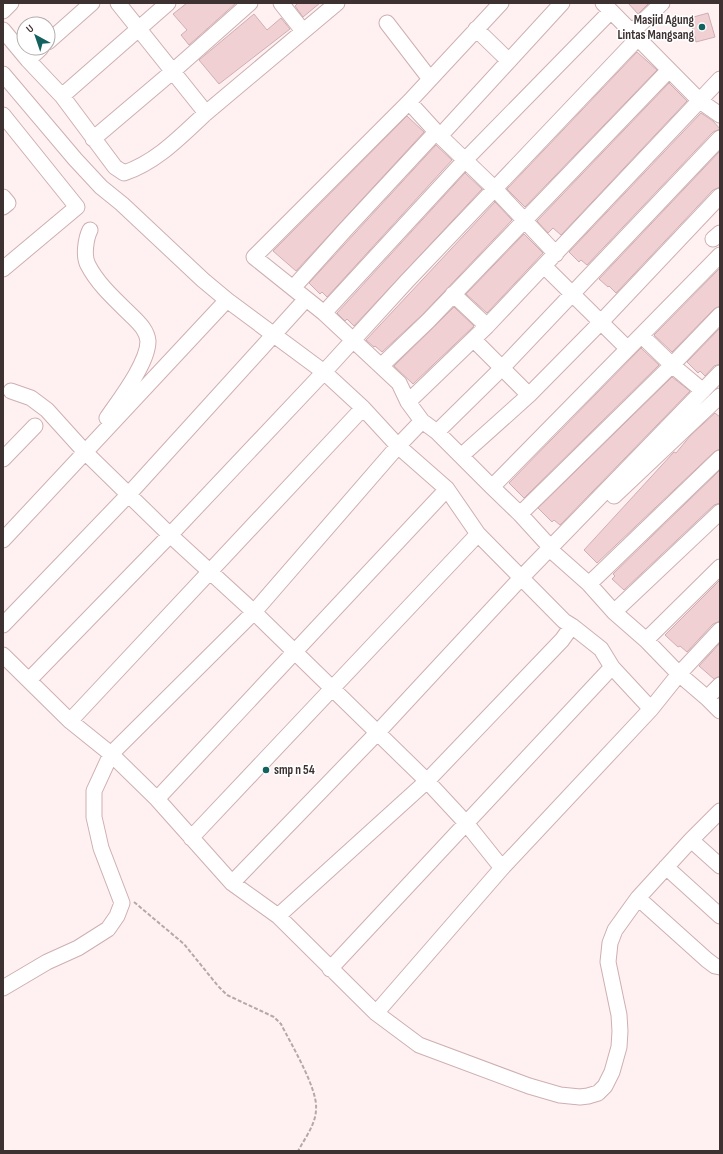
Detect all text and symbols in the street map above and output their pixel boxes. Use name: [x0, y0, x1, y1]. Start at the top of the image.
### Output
place label: Masjid Agung Lintas Mangsang: [617, 12, 695, 43]
north arrow: [16, 16, 56, 56]
text: U: [24, 22, 36, 36]
marker: Masjid Agung Lintas Mangsang: [697, 22, 707, 32]
place label: smp n 54: [274, 762, 315, 778]
marker: smp n 54: [261, 765, 271, 775]

